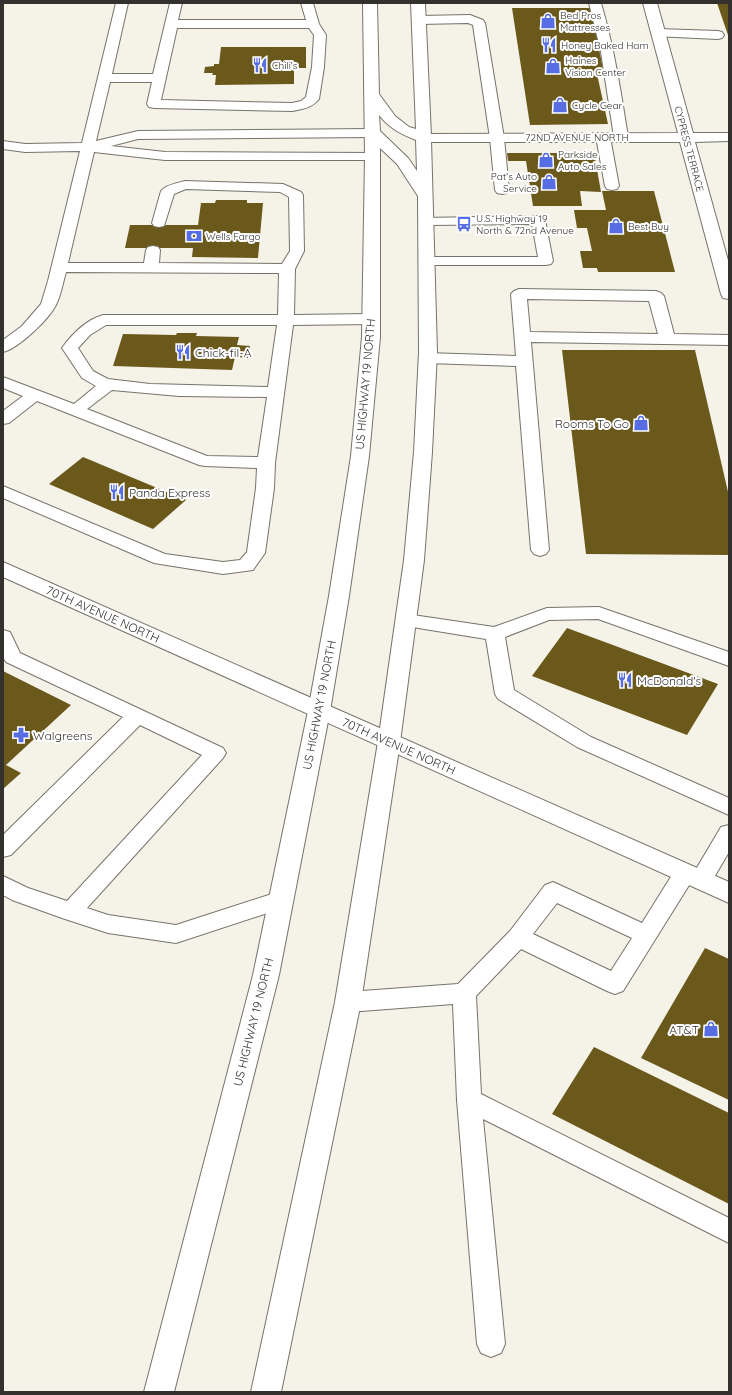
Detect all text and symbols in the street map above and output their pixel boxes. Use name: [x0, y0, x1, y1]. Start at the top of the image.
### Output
place label: Bed Pros Mattresses: [560, 9, 610, 34]
shop icon: Bed Pros Mattresses: [539, 12, 557, 30]
restaurant icon: Honey Baked Ham: [540, 36, 558, 54]
place label: Honey Baked Ham: [561, 39, 649, 52]
place label: Haines Vision Center: [565, 54, 626, 79]
restaurant icon: Chili's: [251, 56, 269, 74]
shop icon: Haines Vision Center: [544, 57, 562, 75]
place label: Chili's: [272, 59, 298, 72]
shop icon: Cycle Gear: [551, 96, 569, 114]
place label: Cycle Gear: [572, 99, 623, 112]
street label: CYPRESS TERRACE: [671, 105, 707, 194]
street label: 72ND AVENUE NORTH: [525, 131, 629, 144]
place label: Parkside Auto Sales: [558, 148, 607, 173]
shop icon: Parkside Auto Sales: [537, 151, 555, 169]
place label: Pat's Auto Service: [491, 170, 537, 195]
shop icon: Pat's Auto Service: [540, 173, 558, 191]
place label: U.S. Highway 19 North & 72nd Avenue: [476, 212, 574, 237]
bus stop icon: U.S. Highway 19 North & 72nd Avenue: [455, 215, 473, 233]
shop icon: Best Buy: [607, 217, 625, 235]
place label: Best Buy: [628, 220, 669, 233]
bank icon: Wells Fargo: [185, 227, 203, 245]
place label: Wells Fargo: [206, 230, 260, 243]
street label: US HIGHWAY 19 NORTH: [352, 318, 378, 450]
restaurant icon: Chick-fil-A: [174, 343, 192, 361]
place label: Chick-fil-A: [195, 345, 252, 360]
shop icon: Rooms To Go: [632, 414, 650, 432]
place label: Rooms To Go: [555, 416, 629, 431]
restaurant icon: Panda Express: [108, 483, 126, 501]
place label: Panda Express: [129, 485, 211, 500]
street label: 70TH AVENUE NORTH: [44, 582, 162, 646]
street label: US HIGHWAY 19 NORTH: [299, 639, 339, 771]
restaurant icon: McDonald's: [616, 671, 634, 689]
place label: McDonald's: [637, 673, 702, 688]
street label: 70TH AVENUE NORTH: [340, 714, 458, 778]
pharmacy icon: Walgreens: [12, 726, 30, 744]
place label: Walgreens: [33, 728, 93, 743]
street label: US HIGHWAY 19 NORTH: [230, 956, 276, 1088]
shop icon: AT&T: [702, 1020, 720, 1038]
place label: AT&T: [669, 1022, 699, 1037]

